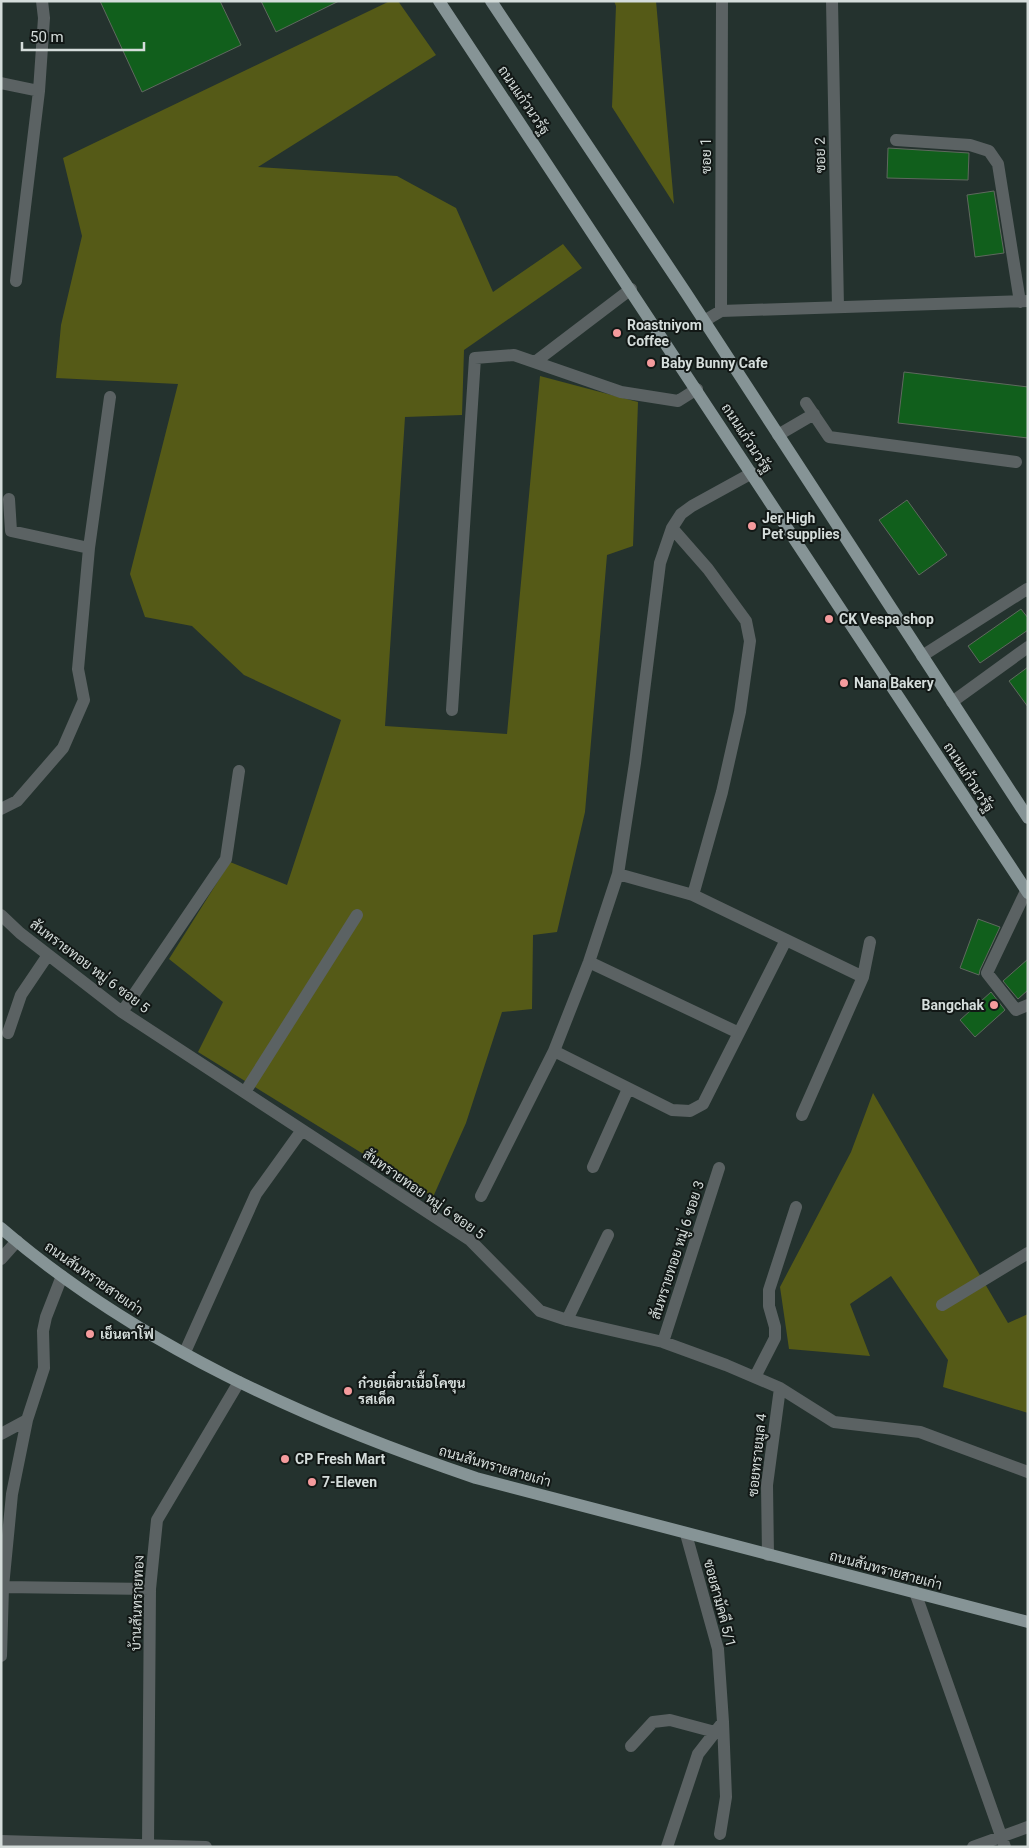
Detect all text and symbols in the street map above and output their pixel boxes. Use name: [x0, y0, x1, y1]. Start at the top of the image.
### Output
scale bar: [22, 20, 145, 52]
text: 50 m: [30, 28, 64, 46]
street label: ถนนแก้วนวรัฐ: [494, 62, 554, 138]
street label: ซอย 2: [812, 137, 828, 173]
street label: ซอย 1: [698, 138, 714, 174]
place label: Roastniyom Coffee: [627, 317, 702, 349]
marker: Roastniyom Coffee: [611, 327, 623, 339]
place label: Baby Bunny Cafe: [661, 355, 768, 371]
marker: Baby Bunny Cafe: [645, 357, 657, 369]
street label: ถนนแก้วนวรัฐ: [718, 400, 776, 476]
place label: Jer High Pet supplies: [762, 510, 840, 542]
marker: Jer High Pet supplies: [746, 520, 758, 532]
place label: CK Vespa shop: [839, 611, 934, 627]
marker: CK Vespa shop: [823, 613, 835, 625]
place label: Nana Bakery: [854, 675, 935, 691]
marker: Nana Bakery: [838, 677, 850, 689]
street label: ถนนแก้วนวรัฐ: [940, 739, 998, 815]
street label: สันทรายทอย หมู่ 6 ซอย 5: [26, 916, 153, 1018]
place label: Bangchak: [922, 997, 985, 1013]
marker: Bangchak: [988, 999, 1000, 1011]
street label: สันทรายทอย หมู่ 6 ซอย 5: [359, 1146, 488, 1244]
street label: สันทรายทอย หมู่ 6 ซอย 3: [647, 1178, 709, 1322]
street label: ถนนสันทรายสายเก่า: [42, 1238, 146, 1318]
place label: เย็นตาโฟ: [100, 1324, 154, 1342]
marker: เย็นตาโฟ: [84, 1328, 96, 1340]
place label: ก๋วยเตี๋ยวเนื้อโคขุน รสเด็ด: [358, 1370, 466, 1407]
marker: ก๋วยเตี๋ยวเนื้อโคขุน รสเด็ด: [342, 1385, 354, 1397]
street label: ซอยทรายมูล 4: [745, 1412, 771, 1498]
street label: ถนนสันทรายสายเก่า: [437, 1442, 553, 1490]
place label: CP Fresh Mart: [295, 1451, 385, 1467]
marker: CP Fresh Mart: [279, 1453, 291, 1465]
place label: 7-Eleven: [322, 1474, 377, 1490]
marker: 7-Eleven: [306, 1476, 318, 1488]
street label: ถนนสันทรายสายเก่า: [828, 1547, 944, 1593]
street label: บ้านสันทรายทอง: [126, 1555, 147, 1651]
street label: ซอยสามัคคี 5/1: [701, 1557, 740, 1649]

